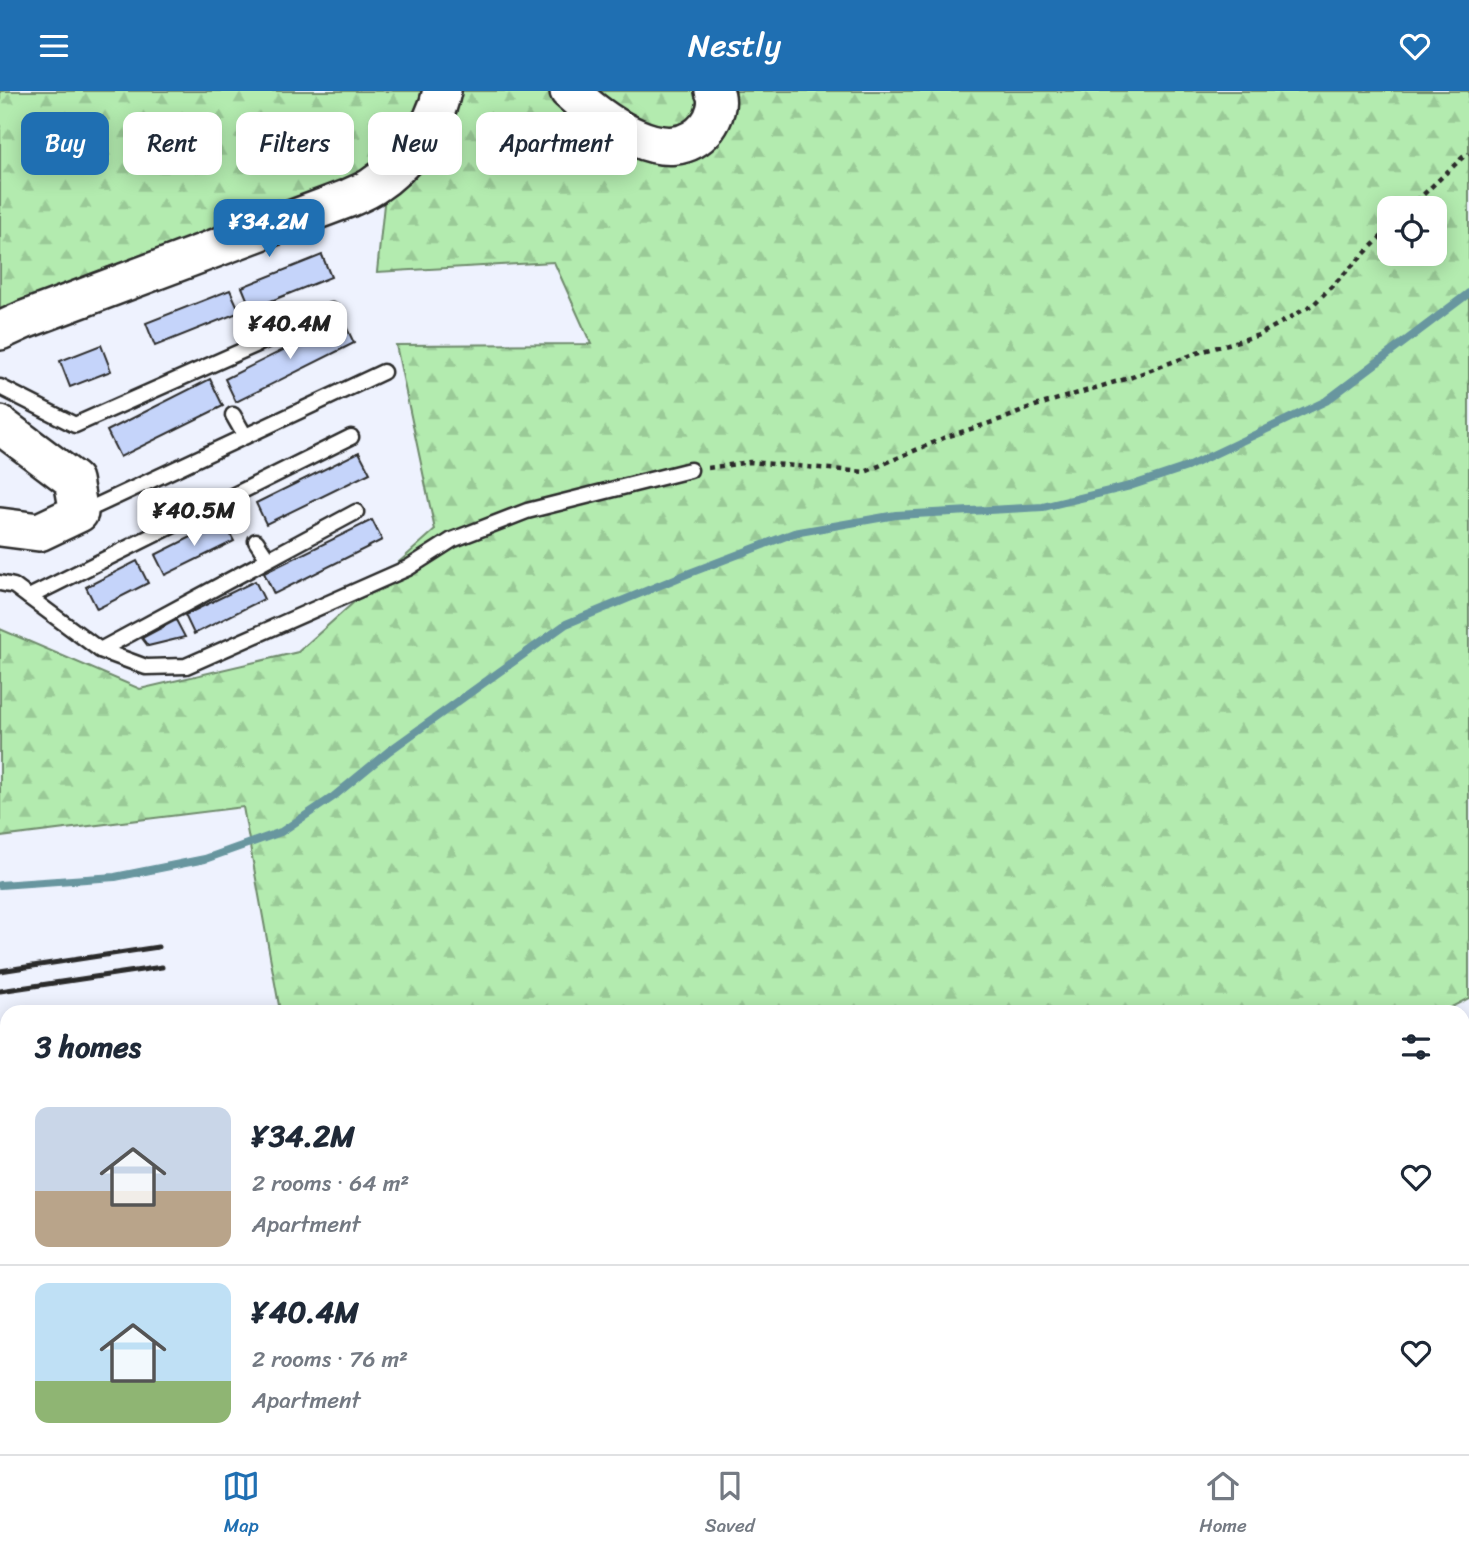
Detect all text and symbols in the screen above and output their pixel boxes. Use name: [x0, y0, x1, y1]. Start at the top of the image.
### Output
text: Nestly: [688, 17, 781, 74]
icon: menu: [35, 27, 73, 65]
icon: heart: [1396, 27, 1434, 65]
chip: Buy: [21, 112, 109, 175]
chip: Rent: [123, 112, 222, 175]
chip: Filters: [236, 112, 354, 175]
chip: New: [368, 112, 462, 175]
chip: Apartment: [476, 112, 637, 175]
map controls: [1377, 196, 1447, 266]
button: locate: [1377, 196, 1447, 266]
pin: ¥34.2M: [212, 199, 326, 259]
text: ¥34.2M: [230, 201, 308, 242]
pin: ¥40.4M: [233, 301, 347, 361]
text: ¥40.4M: [249, 303, 331, 344]
pin: ¥40.5M: [137, 489, 251, 548]
text: ¥40.5M: [153, 490, 235, 531]
text: 3 homes: [35, 1020, 141, 1074]
icon: filters: [1397, 1028, 1435, 1066]
text: ¥34.2M: [252, 1109, 355, 1163]
icon: home: [91, 1135, 175, 1219]
icon: heart: [1397, 1158, 1435, 1196]
text: 2 rooms · 64 m²: [252, 1163, 409, 1204]
text: Apartment: [252, 1204, 361, 1245]
text: ¥40.4M: [252, 1285, 359, 1339]
icon: home: [91, 1311, 175, 1395]
icon: heart: [1397, 1334, 1435, 1372]
text: 2 rooms · 76 m²: [252, 1339, 408, 1380]
text: Apartment: [252, 1380, 361, 1421]
tab: Map: [222, 1467, 260, 1542]
tab: Saved: [705, 1467, 755, 1542]
tab: Home: [1199, 1467, 1247, 1542]

